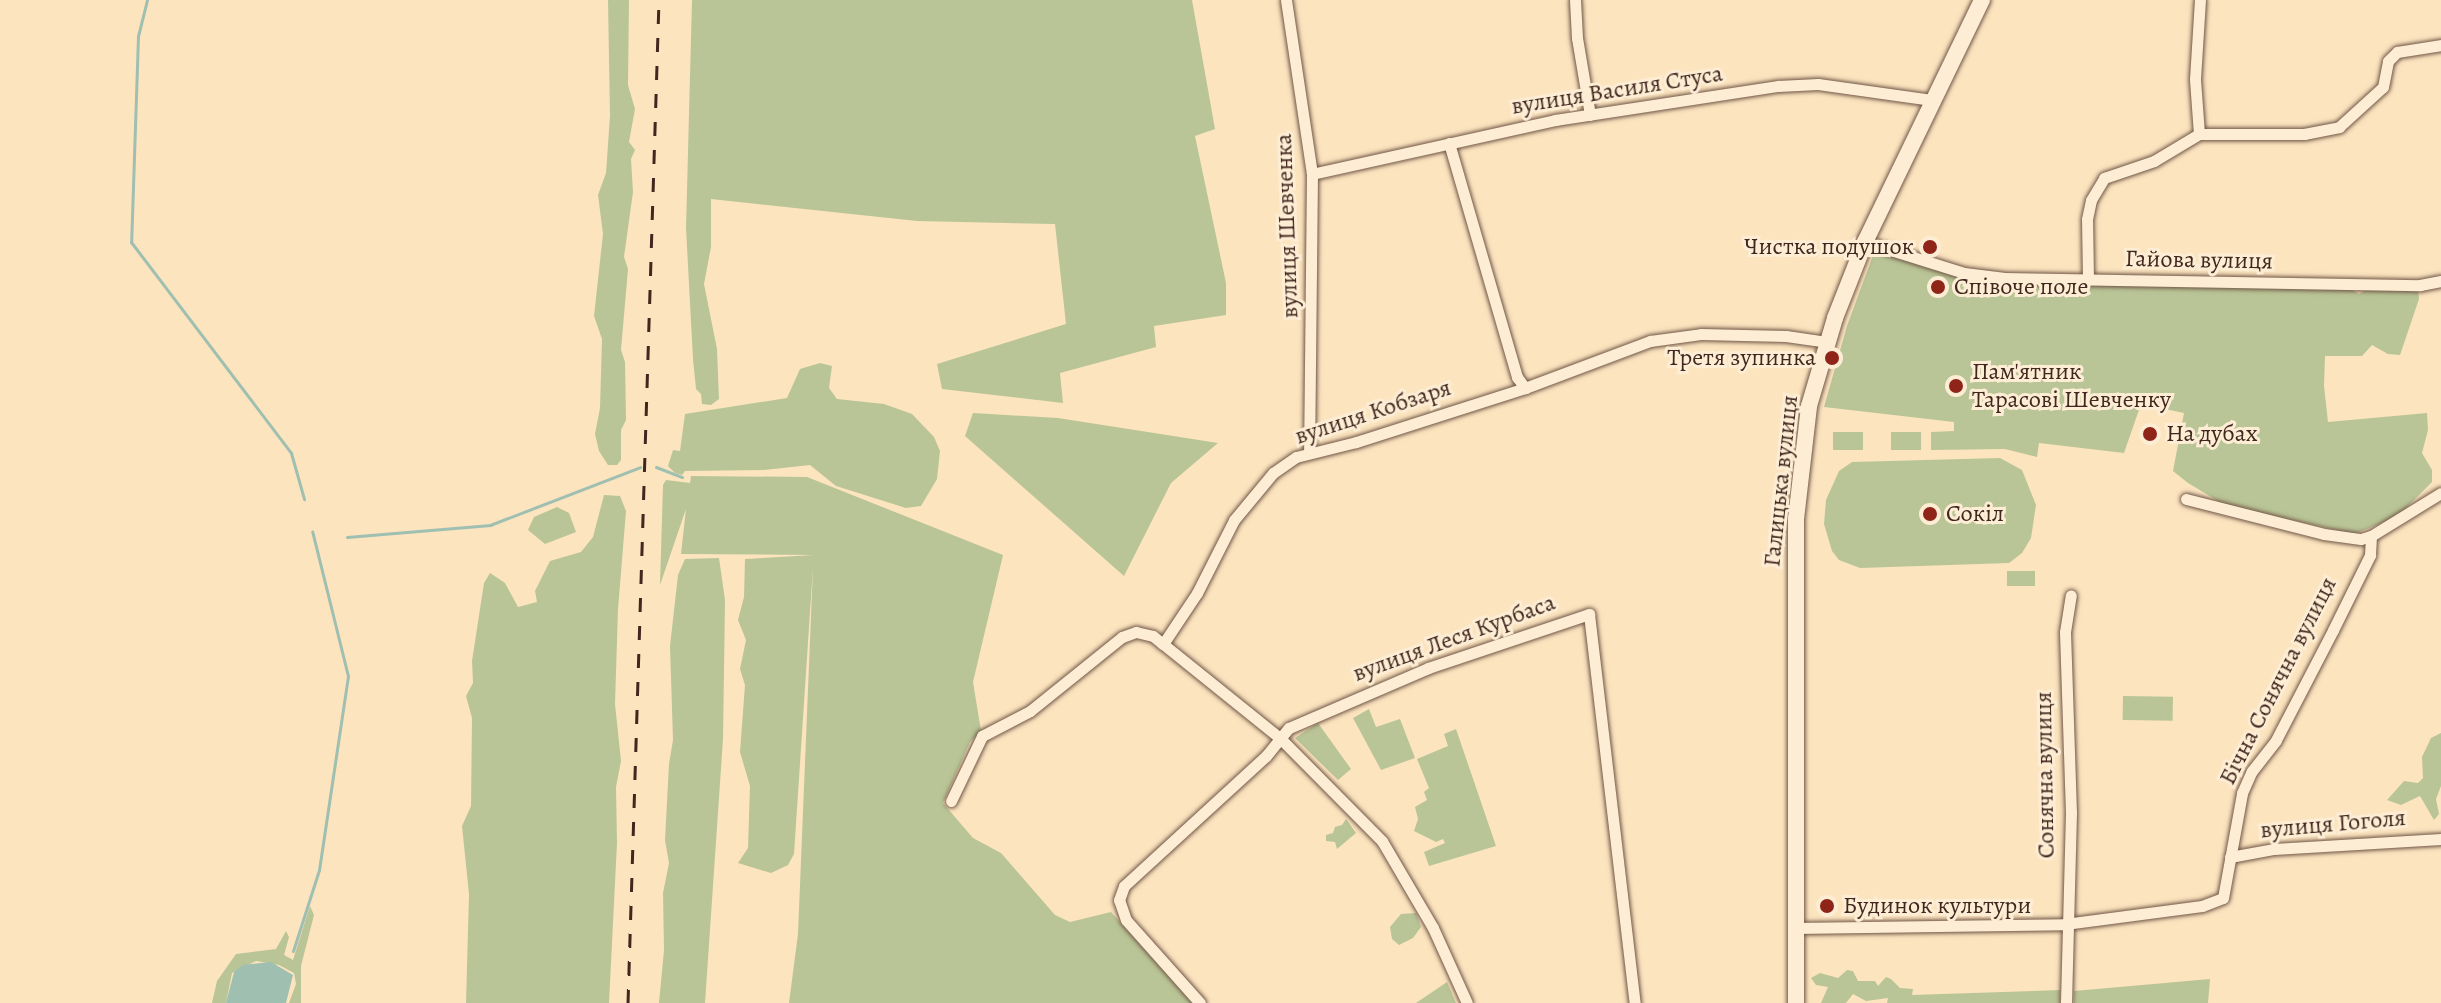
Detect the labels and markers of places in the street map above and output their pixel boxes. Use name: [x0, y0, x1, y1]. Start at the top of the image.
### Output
place label: Чистка подушок: [1744, 233, 1914, 261]
marker: Чистка подушок: [1921, 238, 1939, 256]
place label: Співоче поле: [1954, 273, 2088, 301]
marker: Співоче поле: [1929, 278, 1947, 296]
place label: Третя зупинка: [1667, 344, 1816, 372]
marker: Третя зупинка: [1823, 349, 1841, 367]
place label: Пам'ятник Тарасові Шевченку: [1972, 358, 2171, 414]
marker: Пам'ятник Тарасові Шевченку: [1947, 377, 1965, 395]
place label: На дубах: [2166, 420, 2258, 448]
marker: На дубах: [2141, 425, 2159, 443]
place label: Сокіл: [1946, 500, 2004, 528]
marker: Сокіл: [1921, 505, 1939, 523]
place label: Будинок культури: [1843, 892, 2031, 920]
marker: Будинок культури: [1818, 897, 1836, 915]

